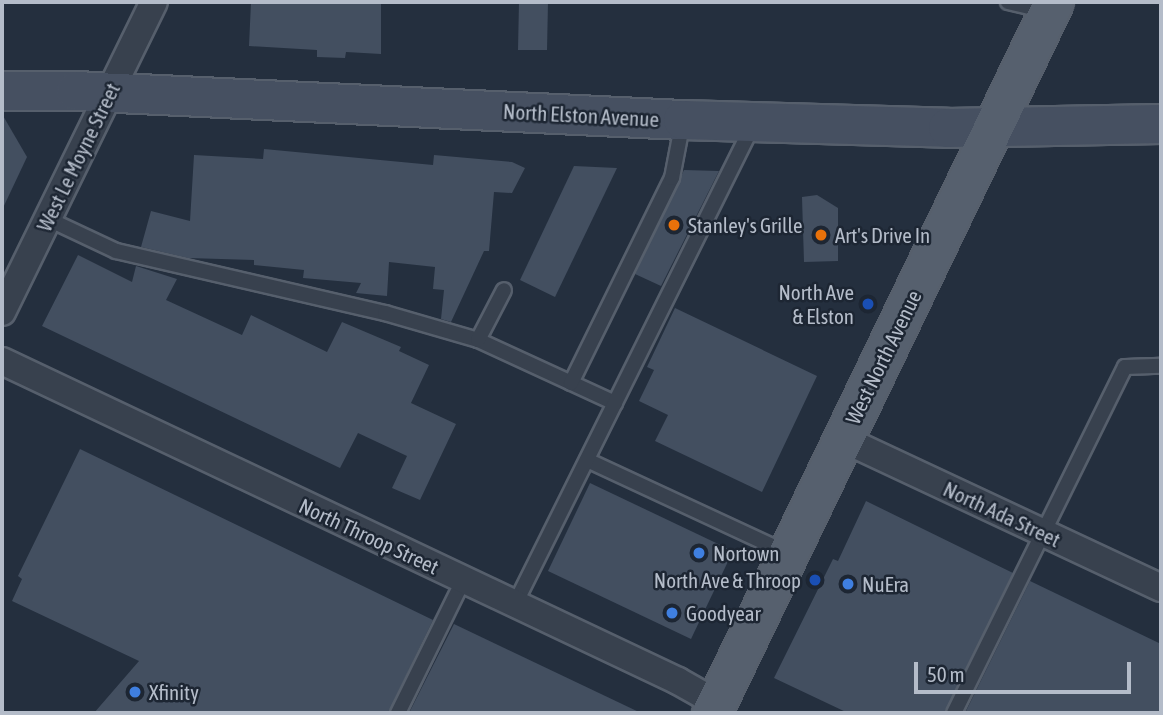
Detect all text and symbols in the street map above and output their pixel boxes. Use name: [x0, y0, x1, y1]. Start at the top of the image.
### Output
street label: West Le Moyne Street: [31, 79, 125, 235]
street label: North Elston Avenue: [502, 98, 660, 132]
place label: Stanley's Grille: [688, 212, 802, 238]
marker: Stanley's Grille: [666, 217, 682, 233]
place label: Art's Drive In: [835, 222, 930, 248]
marker: Art's Drive In: [813, 227, 829, 243]
place label: North Ave & Elston: [778, 279, 854, 329]
street label: West North Avenue: [840, 286, 926, 428]
marker: North Ave & Elston: [860, 296, 876, 312]
street label: North Ada Street: [939, 476, 1065, 552]
street label: North Throop Street: [295, 493, 443, 579]
place label: Nortown: [713, 540, 779, 566]
marker: Nortown: [691, 545, 707, 561]
place label: North Ave & Throop: [654, 567, 801, 593]
place label: NuEra: [862, 571, 909, 597]
marker: North Ave & Throop: [807, 572, 823, 588]
marker: NuEra: [840, 576, 856, 592]
place label: Goodyear: [686, 600, 761, 626]
marker: Goodyear: [664, 605, 680, 621]
scale bar: [918, 648, 1135, 692]
text: 50 m: [927, 662, 965, 686]
place label: Xfinity: [149, 679, 199, 705]
marker: Xfinity: [127, 684, 143, 700]

